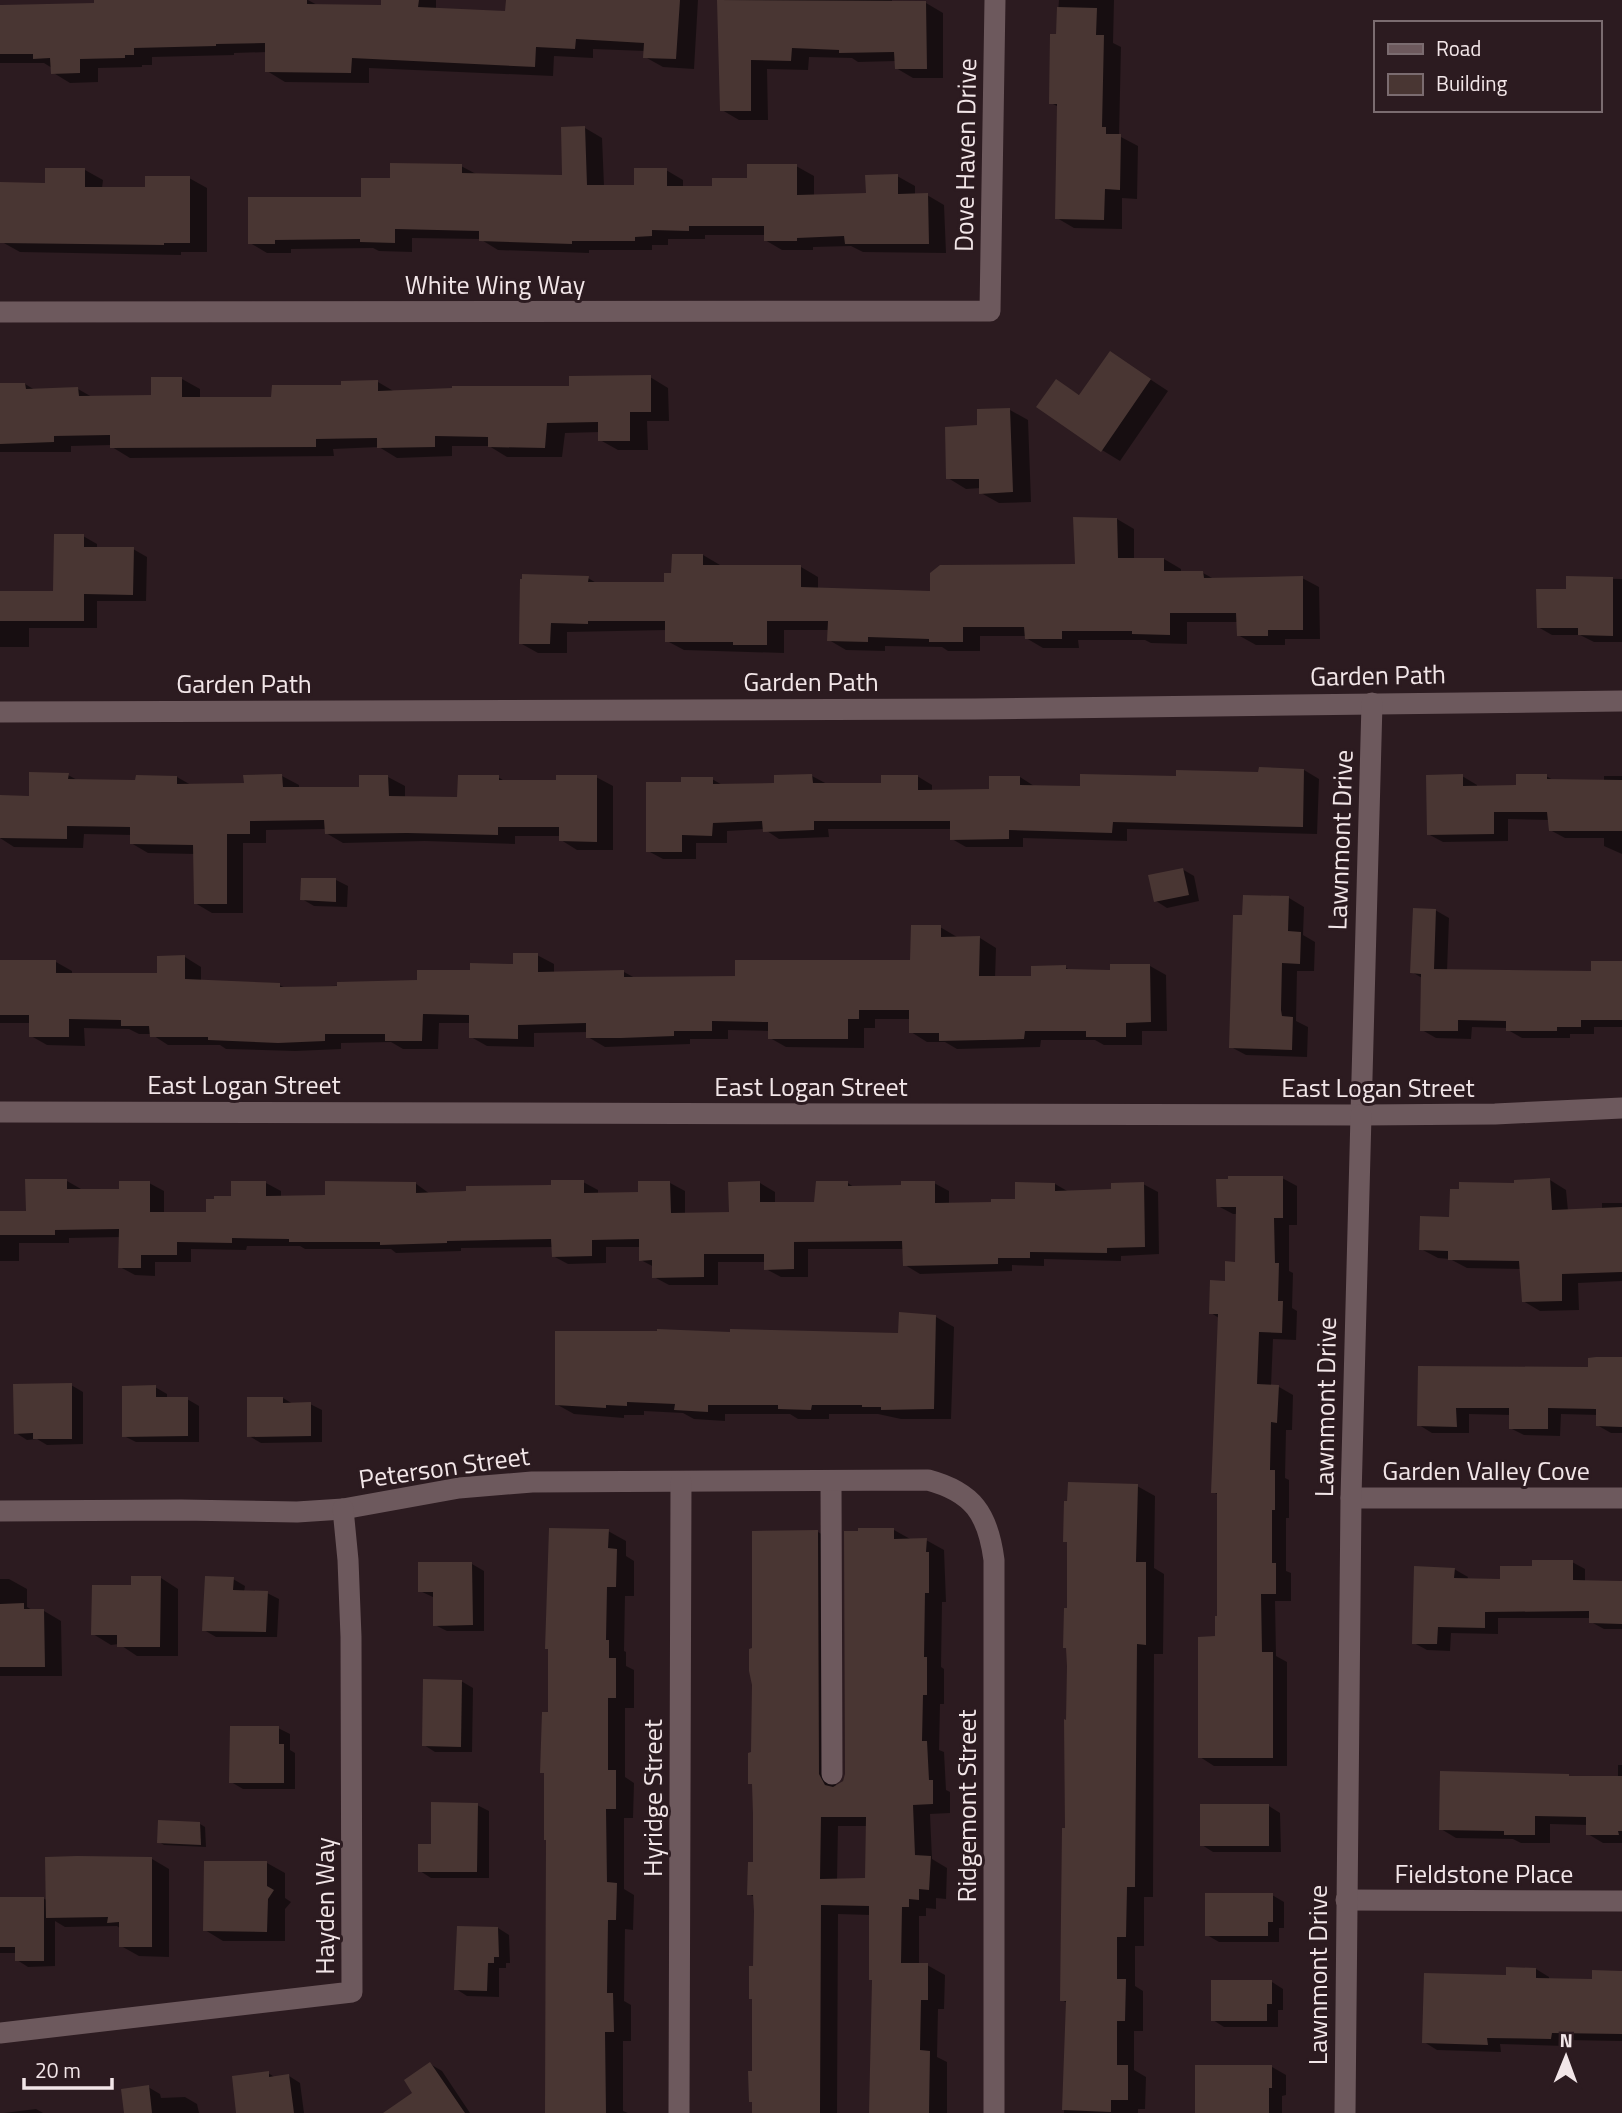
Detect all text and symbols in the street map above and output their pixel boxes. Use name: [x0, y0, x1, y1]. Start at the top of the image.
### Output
legend: [1374, 21, 1601, 112]
text: Road: [1436, 32, 1481, 64]
street label: Dove Haven Drive: [944, 58, 986, 252]
text: Building: [1436, 67, 1508, 99]
street label: White Wing Way: [405, 265, 585, 304]
street label: Garden Path: [1310, 654, 1446, 696]
street label: Garden Path: [743, 662, 879, 701]
street label: Garden Path: [176, 664, 312, 703]
street label: Lawnmont Drive: [1317, 749, 1363, 931]
street label: East Logan Street: [147, 1065, 341, 1104]
street label: East Logan Street: [714, 1067, 908, 1106]
street label: East Logan Street: [1281, 1068, 1475, 1107]
street label: Lawnmont Drive: [1304, 1317, 1346, 1497]
street label: Peterson Street: [356, 1436, 532, 1498]
street label: Garden Valley Cove: [1382, 1451, 1590, 1490]
street label: Ridgemont Street: [947, 1709, 986, 1903]
street label: Hyridge Street: [633, 1719, 672, 1877]
street label: Hayden Way: [305, 1837, 344, 1975]
street label: Fieldstone Place: [1395, 1854, 1573, 1893]
street label: Lawnmont Drive: [1298, 1885, 1337, 2065]
north arrow: [1531, 2022, 1601, 2092]
text: N: [1559, 2025, 1573, 2054]
scale bar: [24, 2046, 112, 2090]
text: 20 m: [35, 2054, 81, 2086]

